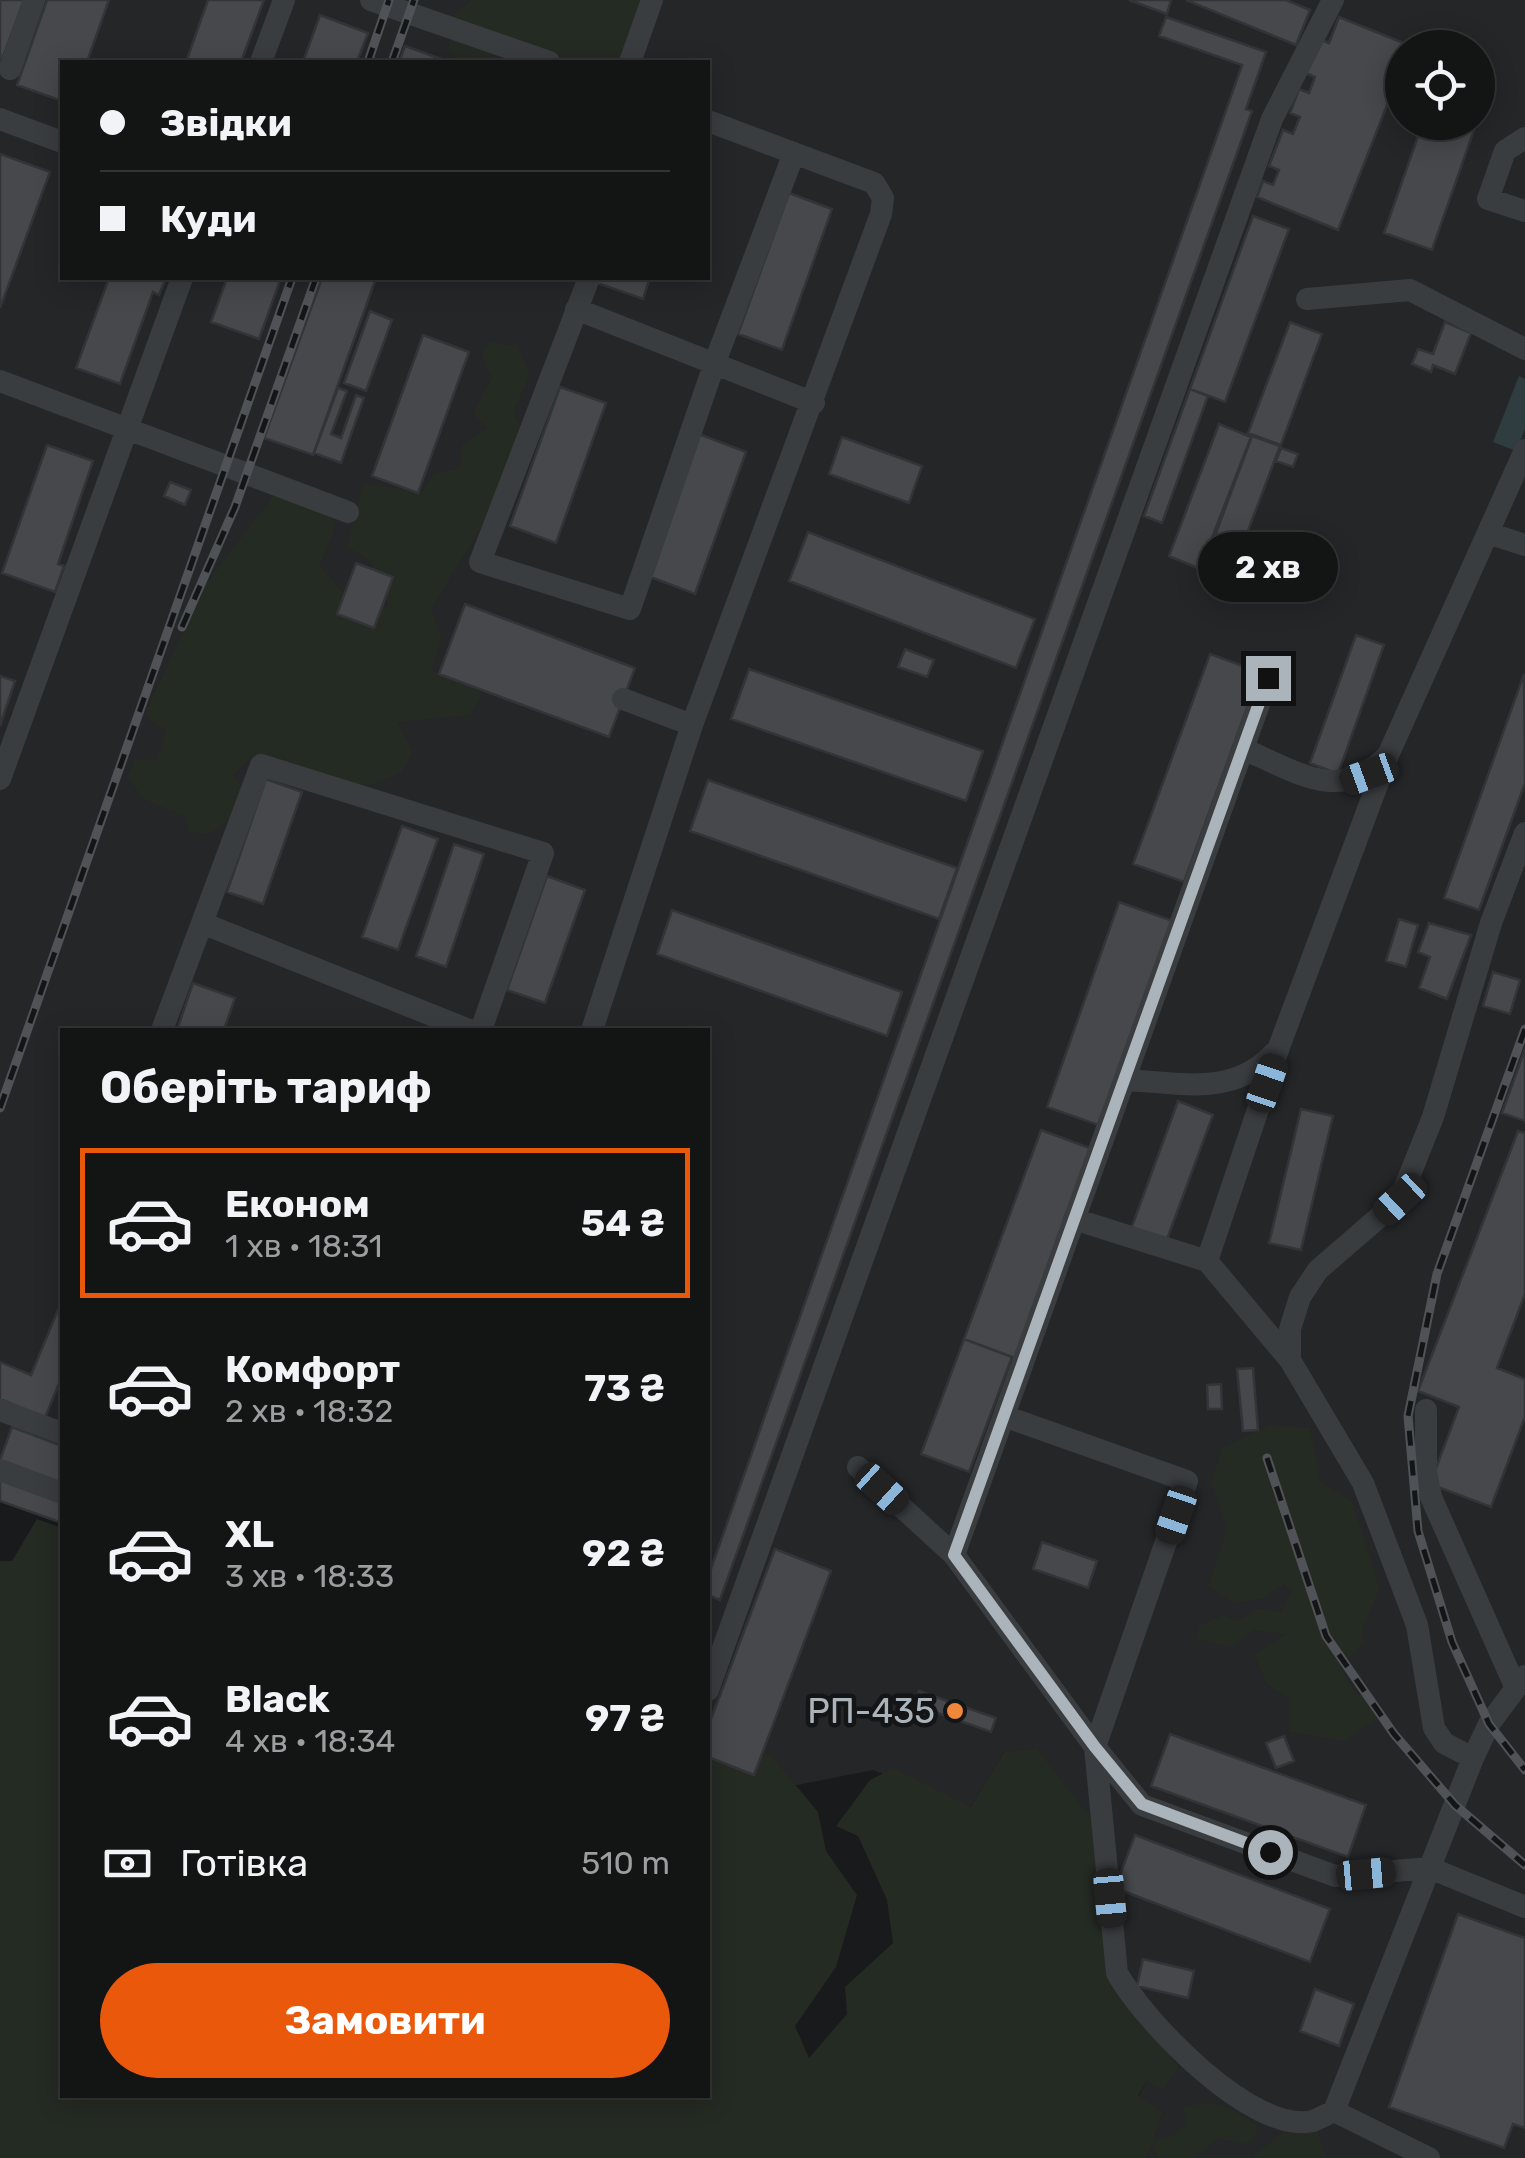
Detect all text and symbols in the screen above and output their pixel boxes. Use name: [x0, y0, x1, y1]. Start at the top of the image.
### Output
map controls: [1385, 30, 1495, 140]
button: locate: [1385, 30, 1495, 140]
text: Звідки: [160, 100, 292, 146]
text: Куди: [160, 196, 256, 242]
callout: 2 хв: [1198, 533, 1338, 603]
text: 2 хв: [1235, 548, 1301, 586]
route end: [1246, 656, 1291, 701]
car: [1336, 750, 1402, 798]
car: [1243, 1050, 1291, 1116]
text: Оберіть тариф: [100, 1061, 432, 1114]
car: [1368, 1168, 1432, 1230]
icon: car: [105, 1178, 195, 1268]
text: Економ: [225, 1181, 370, 1227]
text: 54 ₴: [581, 1200, 665, 1246]
text: 1 хв · 18:31: [225, 1227, 383, 1265]
icon: car: [105, 1343, 195, 1433]
text: Комфорт: [225, 1346, 400, 1392]
text: 73 ₴: [584, 1365, 665, 1411]
text: 2 хв · 18:32: [225, 1392, 393, 1430]
car: [850, 1458, 914, 1520]
car: [1152, 1482, 1200, 1548]
icon: car: [105, 1508, 195, 1598]
text: XL: [225, 1511, 274, 1557]
text: 92 ₴: [582, 1530, 665, 1576]
text: 3 хв · 18:33: [225, 1557, 394, 1595]
icon: car: [105, 1673, 195, 1763]
text: Black: [225, 1676, 330, 1722]
place label: РП-435: [807, 1690, 935, 1732]
text: 97 ₴: [585, 1695, 665, 1741]
marker: РП-435: [944, 1700, 966, 1722]
text: 4 хв · 18:34: [225, 1722, 396, 1760]
route start: [1248, 1830, 1293, 1875]
icon: cash: [100, 1836, 155, 1891]
text: Готівка: [180, 1840, 308, 1886]
text: 510 m: [581, 1844, 670, 1882]
car: [1335, 1856, 1397, 1892]
car: [1092, 1867, 1128, 1929]
button: Замовити: [100, 1963, 670, 2078]

